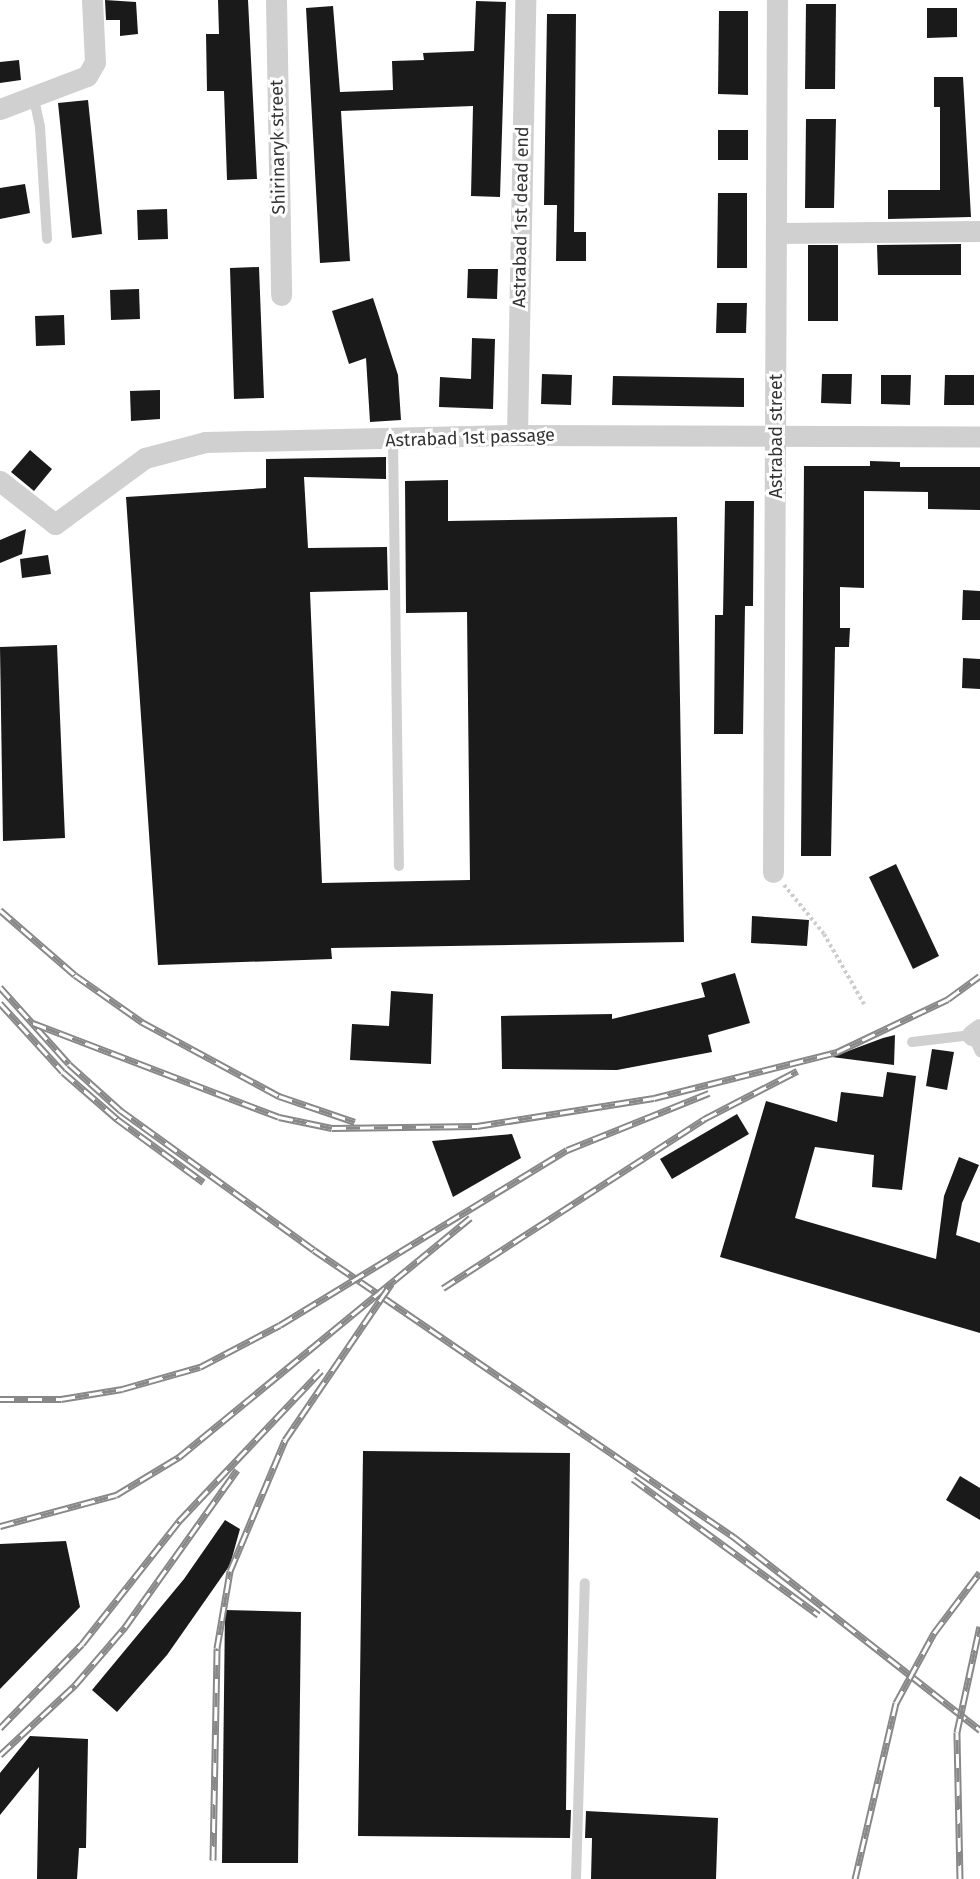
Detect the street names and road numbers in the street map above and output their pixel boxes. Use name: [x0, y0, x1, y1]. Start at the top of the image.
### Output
street label: Shirinaryk street: [266, 79, 290, 215]
street label: Astrabad 1st dead end: [509, 126, 533, 308]
street label: Astrabad street: [765, 374, 787, 498]
street label: Astrabad 1st passage: [385, 424, 555, 452]

